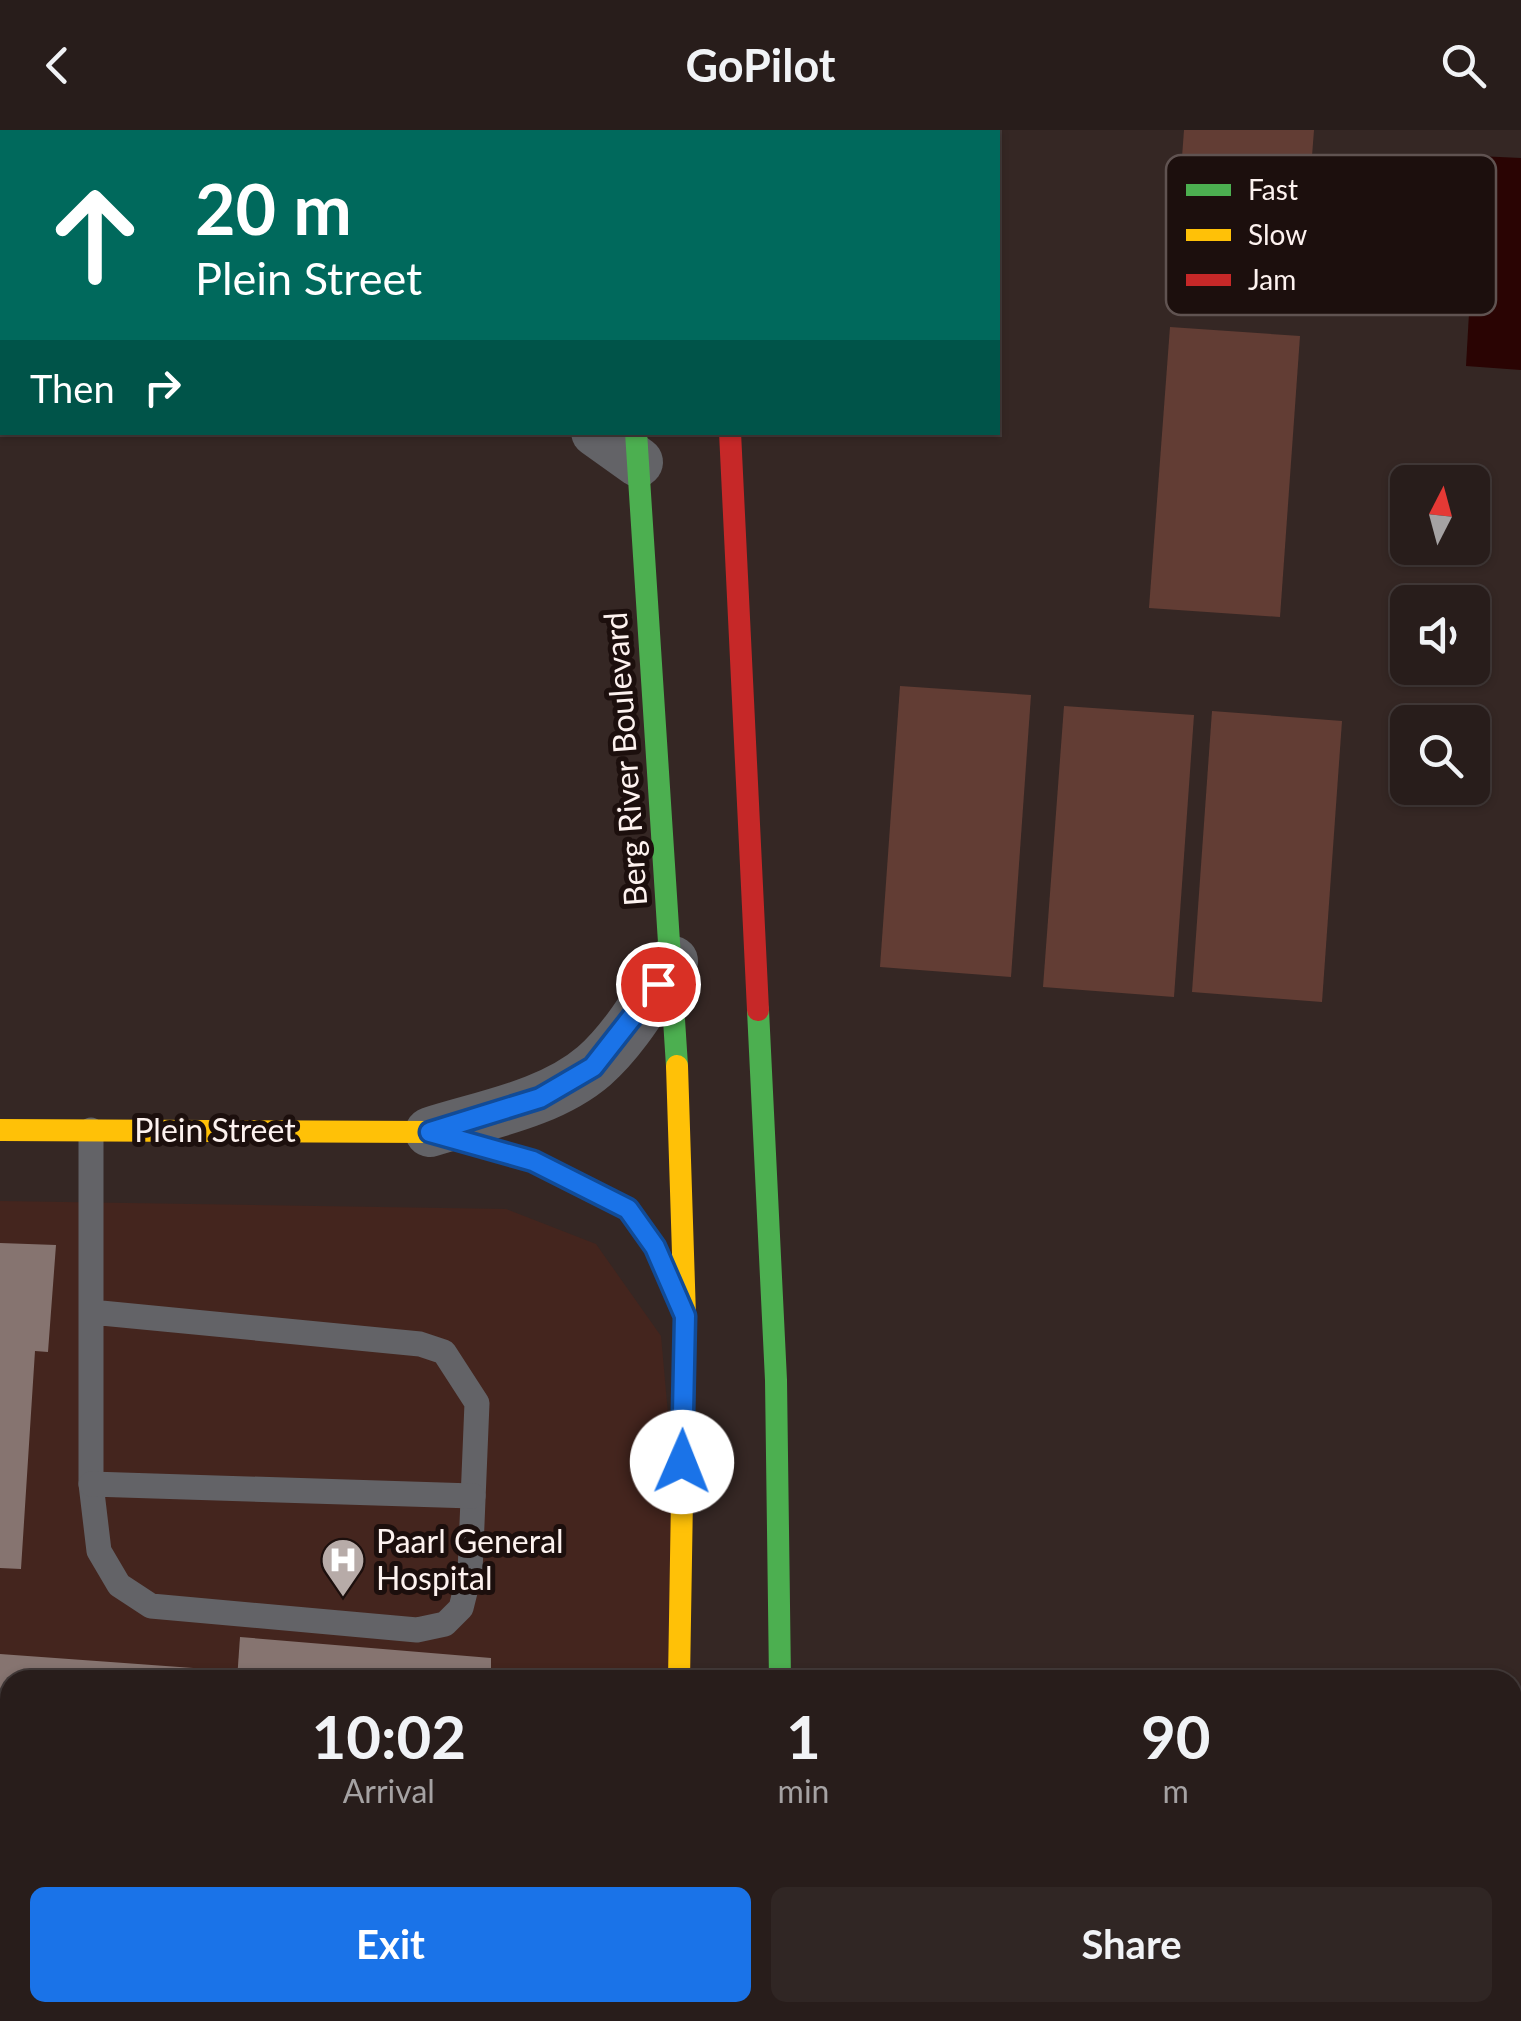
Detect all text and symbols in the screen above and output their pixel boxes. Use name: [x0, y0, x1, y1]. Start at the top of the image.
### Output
icon: back: [30, 38, 85, 93]
text: GoPilot: [685, 38, 836, 92]
icon: search: [1436, 38, 1491, 93]
legend: [1166, 155, 1496, 315]
text: 20 m: [195, 166, 352, 250]
icon: ahead: [30, 170, 160, 300]
text: Fast: [1248, 172, 1298, 206]
text: Slow: [1248, 217, 1307, 251]
text: Plein Street: [195, 251, 422, 305]
text: Jam: [1248, 262, 1296, 296]
icon: right: [135, 360, 190, 415]
text: Then: [30, 365, 115, 411]
north arrow: [1390, 465, 1490, 565]
map controls: [1390, 465, 1490, 805]
button: sound: [1390, 585, 1490, 685]
street label: Berg River Boulevard: [595, 611, 654, 907]
button: search: [1390, 705, 1490, 805]
pin: [616, 942, 701, 1027]
icon: arrive: [631, 957, 686, 1012]
street label: Plein Street: [134, 1110, 296, 1149]
position arrow: [630, 1410, 734, 1514]
place label: Paarl General Hospital: [376, 1521, 564, 1597]
hospital icon: Paarl General Hospital: [320, 1537, 366, 1598]
text: 10:02: [311, 1700, 466, 1772]
text: 1: [786, 1700, 821, 1772]
text: 90: [1141, 1700, 1211, 1772]
text: Arrival: [343, 1771, 435, 1810]
text: min: [778, 1771, 829, 1810]
text: m: [1163, 1771, 1189, 1810]
button: Exit: [30, 1887, 751, 2002]
button: Share: [771, 1887, 1492, 2002]

